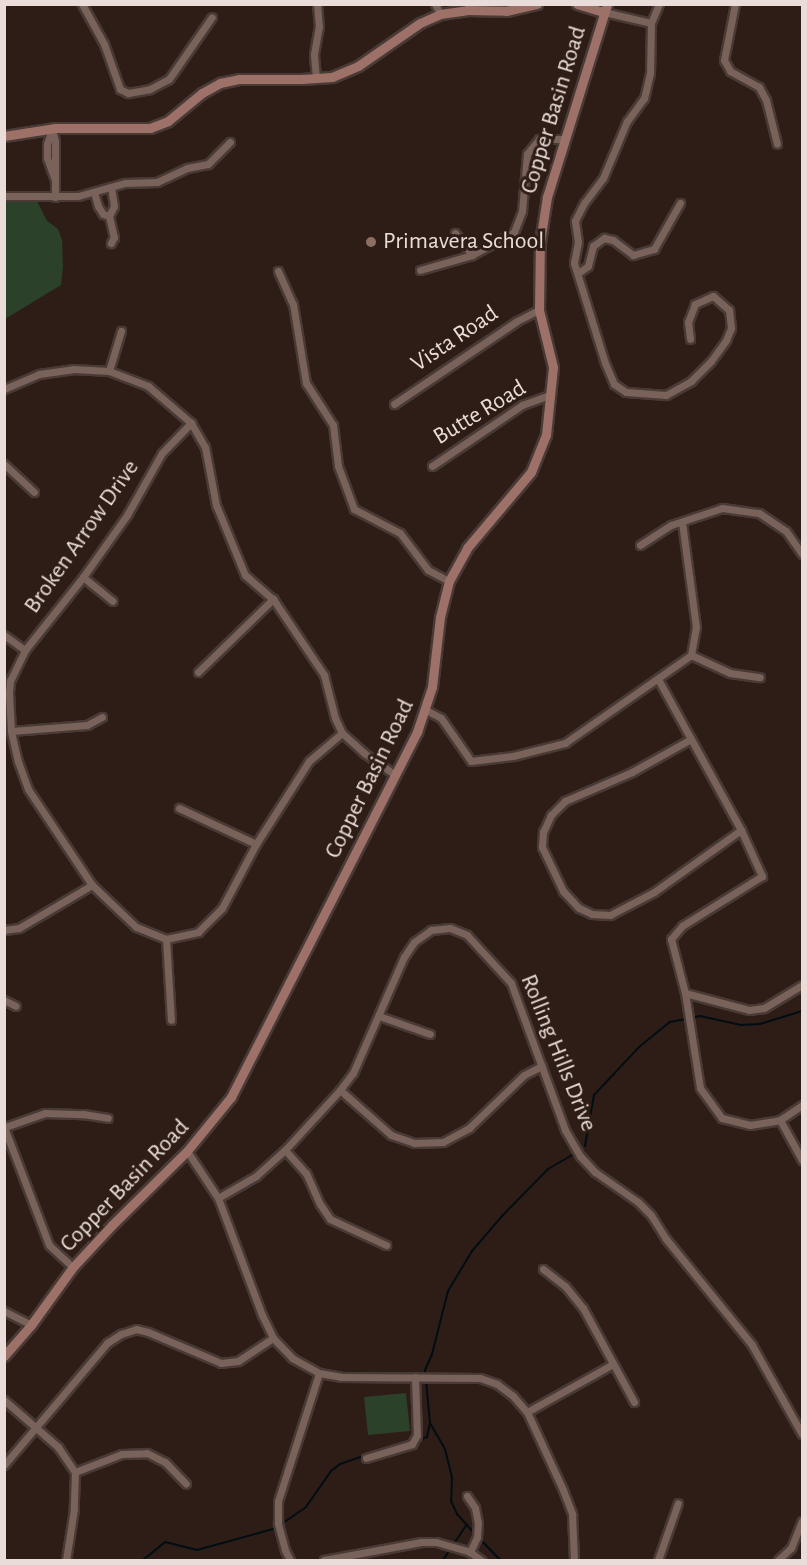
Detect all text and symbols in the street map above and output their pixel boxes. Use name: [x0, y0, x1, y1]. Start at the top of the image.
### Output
street label: Copper Basin Road: [515, 23, 593, 197]
place label: Primavera School: [383, 228, 544, 256]
marker: Primavera School: [364, 235, 378, 249]
street label: Vista Road: [406, 299, 504, 379]
street label: Butte Road: [428, 374, 532, 452]
street label: Broken Arrow Drive: [18, 455, 146, 619]
street label: Copper Basin Road: [319, 695, 421, 863]
street label: Rolling Hills Drive: [513, 970, 603, 1136]
street label: Copper Basin Road: [54, 1114, 196, 1258]

